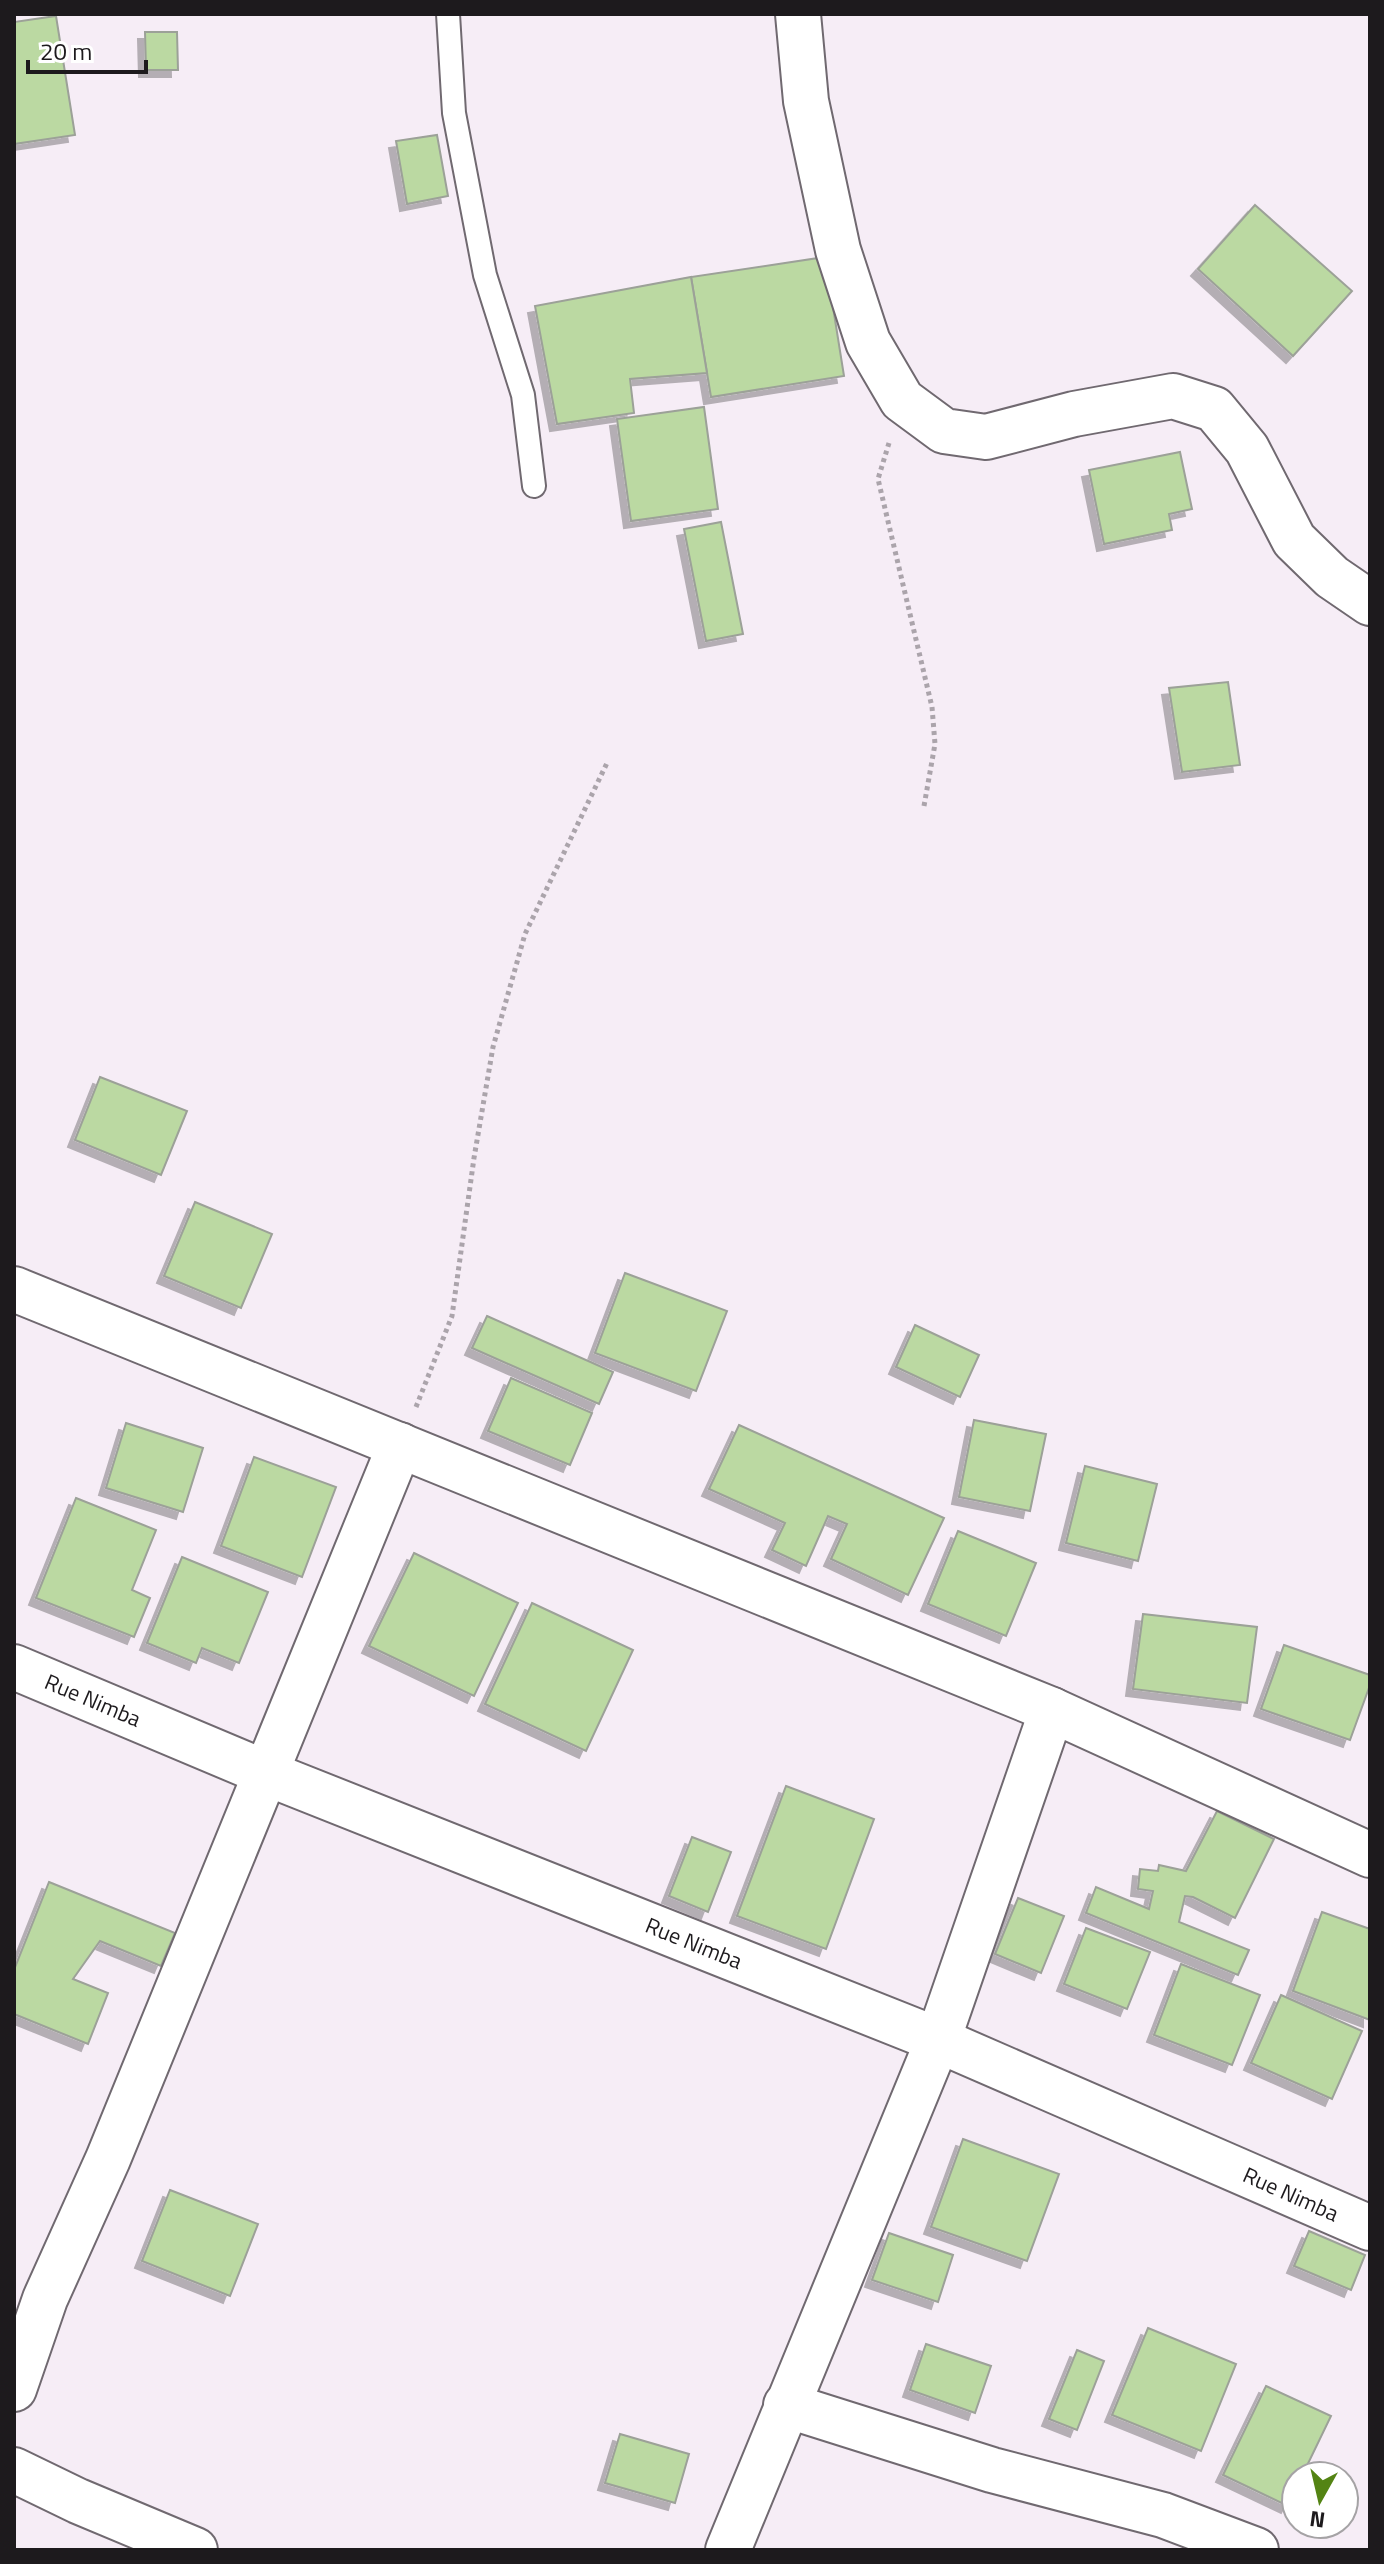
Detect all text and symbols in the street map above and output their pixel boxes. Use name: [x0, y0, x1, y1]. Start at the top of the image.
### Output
scale bar: [28, 24, 146, 74]
text: 20 m: [40, 33, 92, 69]
street label: Rue Nimba: [40, 1664, 146, 1736]
street label: Rue Nimba: [640, 1908, 748, 1978]
street label: Rue Nimba: [1238, 2158, 1344, 2230]
north arrow: [1280, 2460, 1360, 2540]
text: N: [1307, 2502, 1327, 2538]

